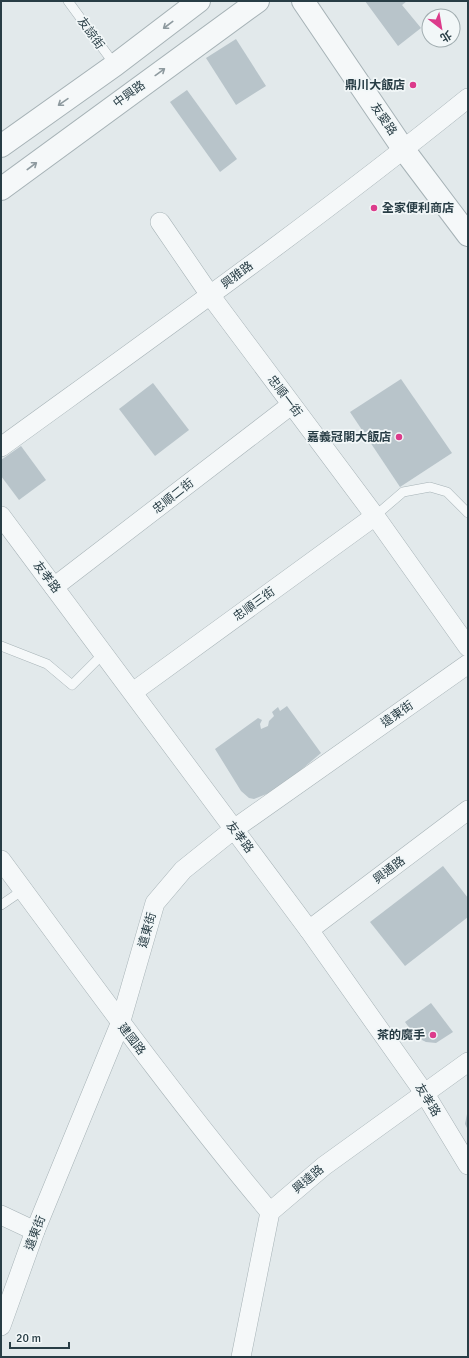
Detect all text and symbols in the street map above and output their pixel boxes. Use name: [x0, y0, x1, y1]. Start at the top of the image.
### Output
north arrow: [421, 8, 461, 48]
street label: 友諒街: [74, 14, 107, 52]
one-way arrow: [163, 20, 174, 29]
text: 北: [438, 28, 454, 45]
one-way arrow: [154, 68, 165, 76]
street label: 中興路: [110, 78, 148, 111]
place label: 鼎川大飯店: [345, 78, 405, 93]
marker: 鼎川大飯店: [408, 80, 418, 90]
one-way arrow: [58, 98, 69, 106]
street label: 友愛路: [367, 100, 400, 138]
one-way arrow: [27, 161, 38, 170]
place label: 全家便利商店: [382, 201, 454, 216]
marker: 全家便利商店: [369, 203, 379, 213]
street label: 興雅路: [218, 259, 256, 292]
street label: 忠順一街: [264, 373, 305, 420]
place label: 嘉義冠閣大飯店: [307, 430, 391, 445]
marker: 嘉義冠閣大飯店: [394, 432, 404, 442]
street label: 忠順二街: [150, 476, 197, 517]
street label: 友孝路: [30, 558, 63, 596]
street label: 忠順三街: [230, 584, 278, 625]
street label: 遠東街: [378, 698, 416, 731]
street label: 友孝路: [223, 818, 256, 856]
street label: 興通路: [370, 854, 408, 887]
street label: 遠東街: [135, 911, 160, 950]
street label: 建國路: [115, 1021, 149, 1058]
place label: 茶的魔手: [377, 1028, 425, 1043]
marker: 茶的魔手: [428, 1030, 438, 1040]
street label: 友孝路: [412, 1081, 443, 1120]
street label: 興達路: [290, 1162, 327, 1197]
street label: 遠東街: [22, 1214, 49, 1253]
scale bar: [10, 1324, 69, 1350]
text: 20 m: [16, 1331, 41, 1346]

